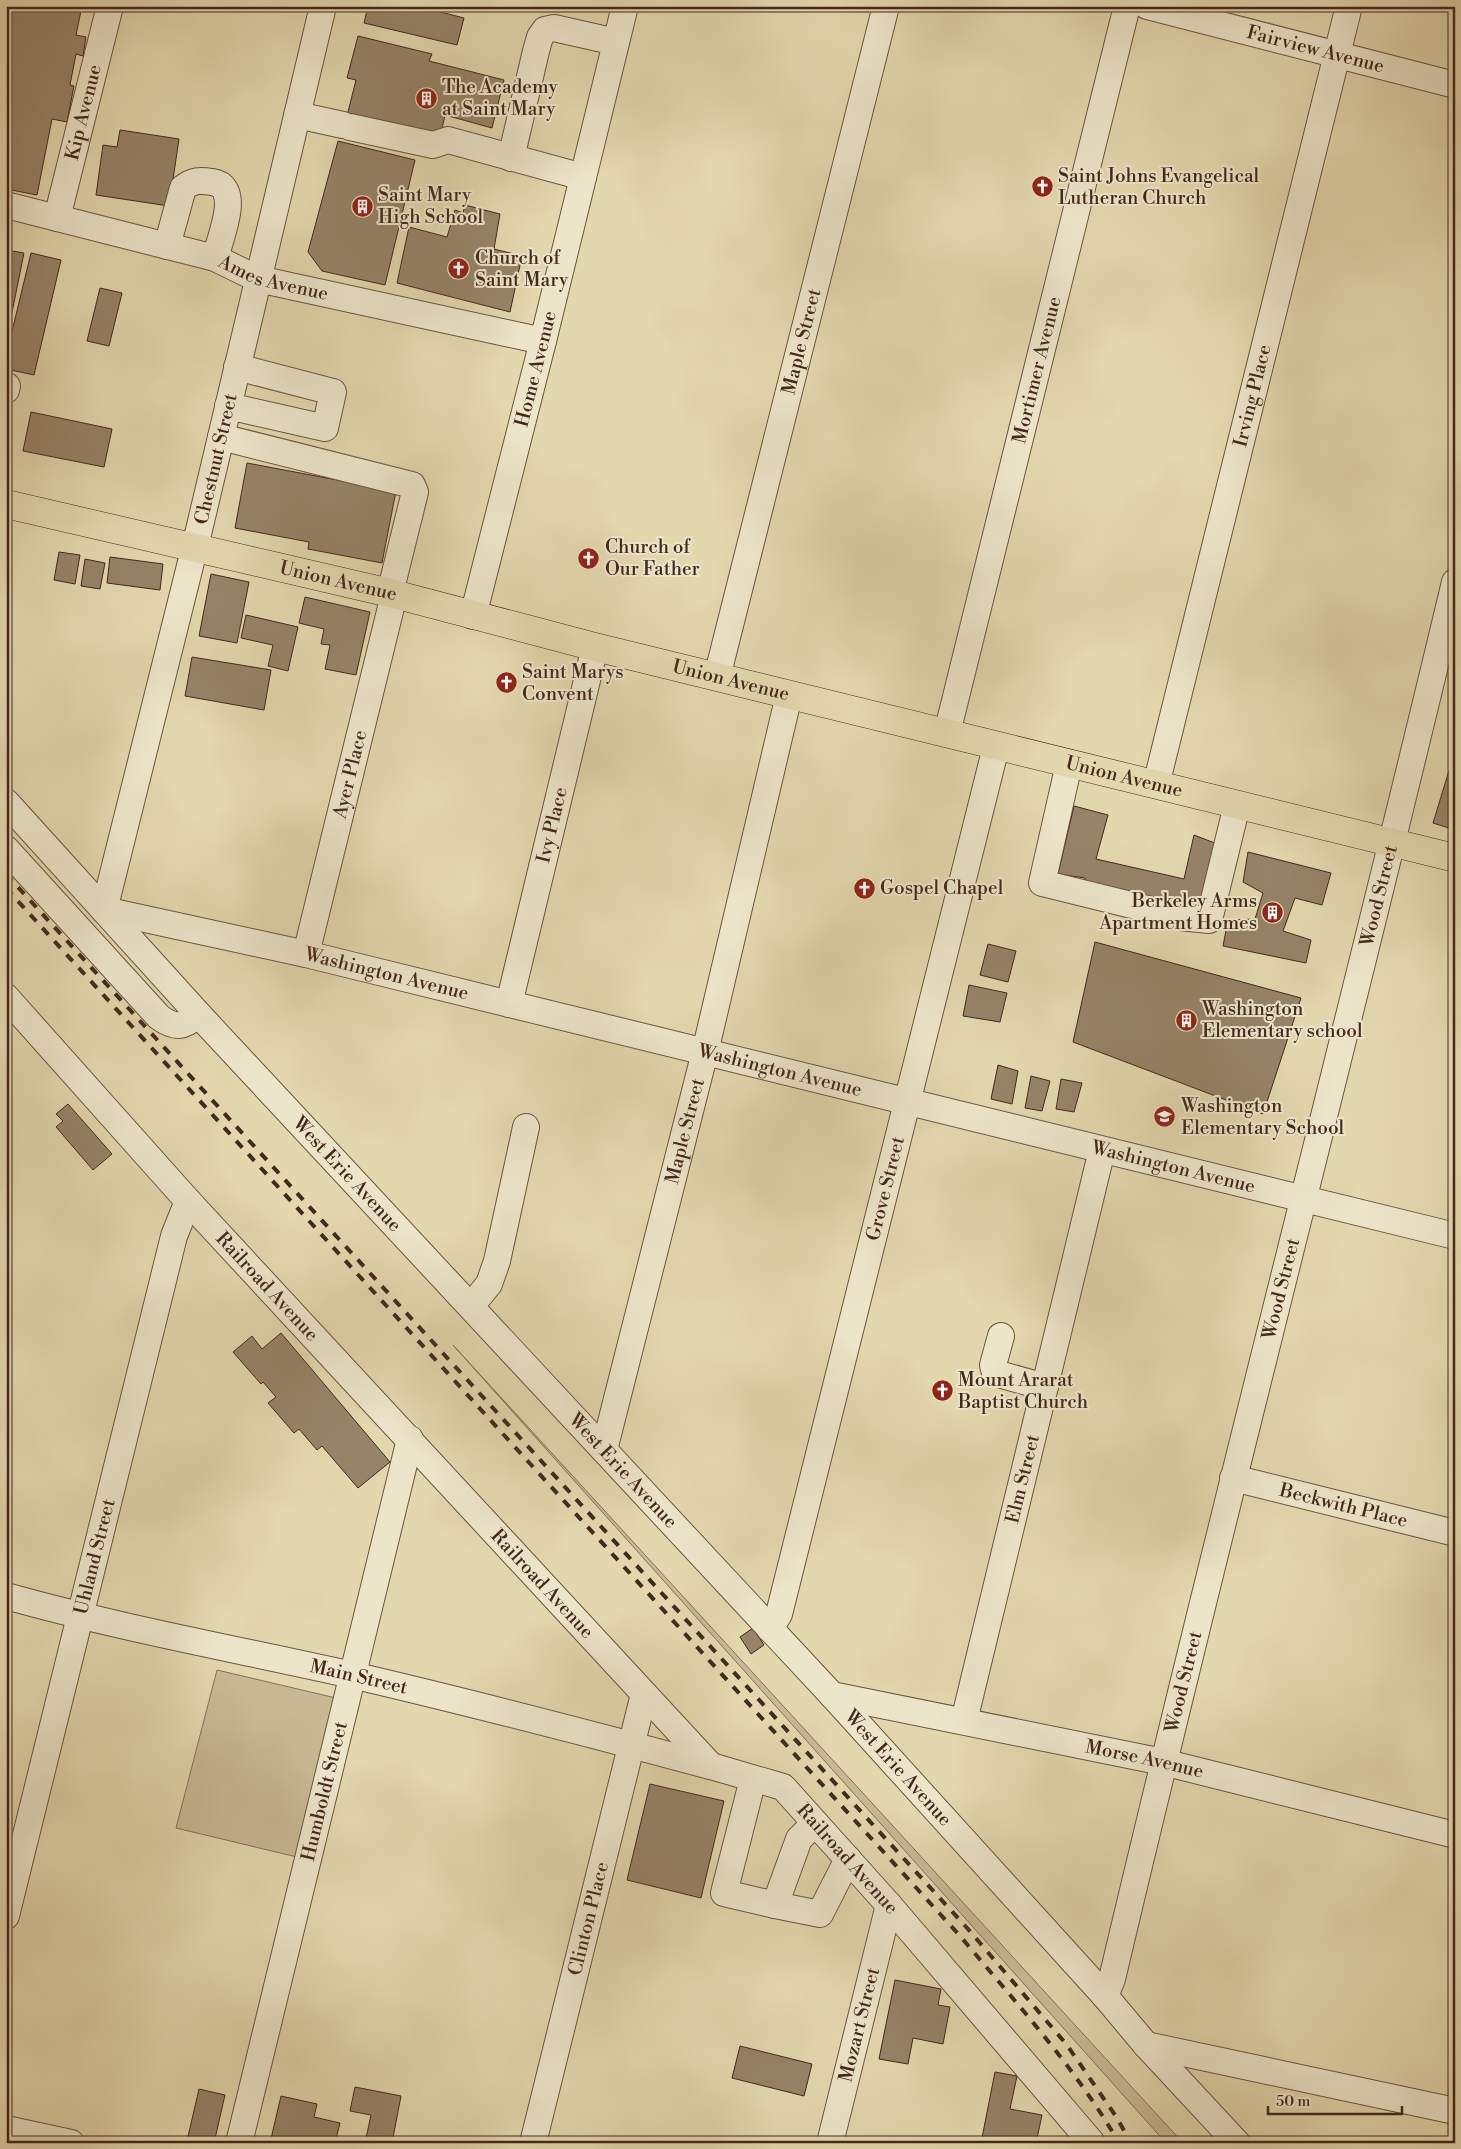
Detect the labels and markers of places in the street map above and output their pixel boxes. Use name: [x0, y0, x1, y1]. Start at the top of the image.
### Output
place label: The Academy at Saint Mary: [442, 75, 558, 121]
building icon: The Academy at Saint Mary: [414, 86, 438, 110]
place label: Saint Johns Evangelical Lutheran Church: [1058, 164, 1260, 210]
church icon: Saint Johns Evangelical Lutheran Church: [1030, 175, 1054, 199]
place label: Saint Mary High School: [378, 183, 484, 229]
building icon: Saint Mary High School: [350, 194, 374, 218]
place label: Church of Saint Mary: [475, 246, 569, 292]
church icon: Church of Saint Mary: [447, 257, 471, 281]
place label: Church of Our Father: [605, 535, 700, 581]
church icon: Church of Our Father: [577, 546, 601, 570]
place label: Saint Marys Convent: [522, 660, 624, 706]
church icon: Saint Marys Convent: [494, 671, 518, 695]
church icon: Gospel Chapel: [852, 876, 876, 900]
place label: Gospel Chapel: [880, 876, 1004, 900]
place label: Berkeley Arms Apartment Homes: [1098, 889, 1257, 935]
building icon: Berkeley Arms Apartment Homes: [1261, 900, 1285, 924]
place label: Washington Elementary school: [1201, 997, 1363, 1043]
building icon: Washington Elementary school: [1174, 1008, 1198, 1032]
place label: Washington Elementary School: [1180, 1094, 1345, 1140]
school or university icon: Washington Elementary School: [1153, 1105, 1177, 1129]
place label: Mount Ararat Baptist Church: [957, 1368, 1088, 1414]
church icon: Mount Ararat Baptist Church: [930, 1379, 954, 1403]

